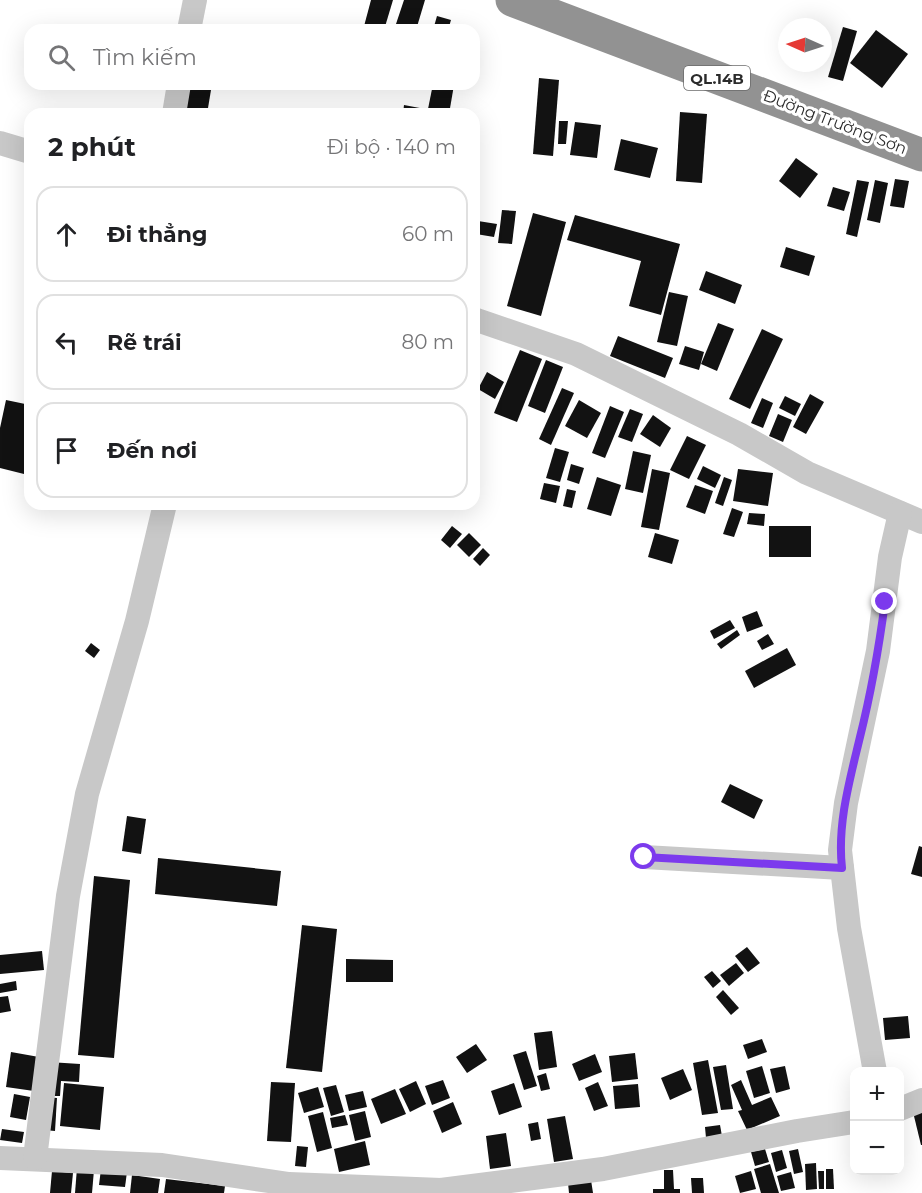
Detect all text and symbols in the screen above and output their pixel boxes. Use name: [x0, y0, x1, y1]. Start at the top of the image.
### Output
north arrow: [778, 18, 832, 72]
search box: [24, 24, 480, 90]
icon: search: [45, 41, 78, 74]
text: Tìm kiếm: [93, 44, 197, 71]
road number: QL.14B: [684, 66, 750, 90]
street label: Đường Trường Sơn: [760, 86, 910, 158]
text: 2 phút: [48, 131, 136, 163]
text: Đi bộ · 140 m: [327, 135, 456, 159]
icon: ahead: [50, 218, 83, 251]
text: Đi thẳng: [107, 221, 207, 248]
text: 60 m: [402, 222, 454, 246]
icon: left: [50, 326, 83, 359]
text: Rẽ trái: [107, 329, 182, 356]
text: 80 m: [402, 330, 454, 354]
icon: arrive: [50, 434, 83, 467]
text: Đến nơi: [107, 437, 197, 464]
route end: [871, 588, 897, 614]
route start: [630, 843, 656, 869]
map controls: [850, 1067, 904, 1175]
button: +: [850, 1067, 904, 1121]
button: −: [850, 1121, 904, 1175]

